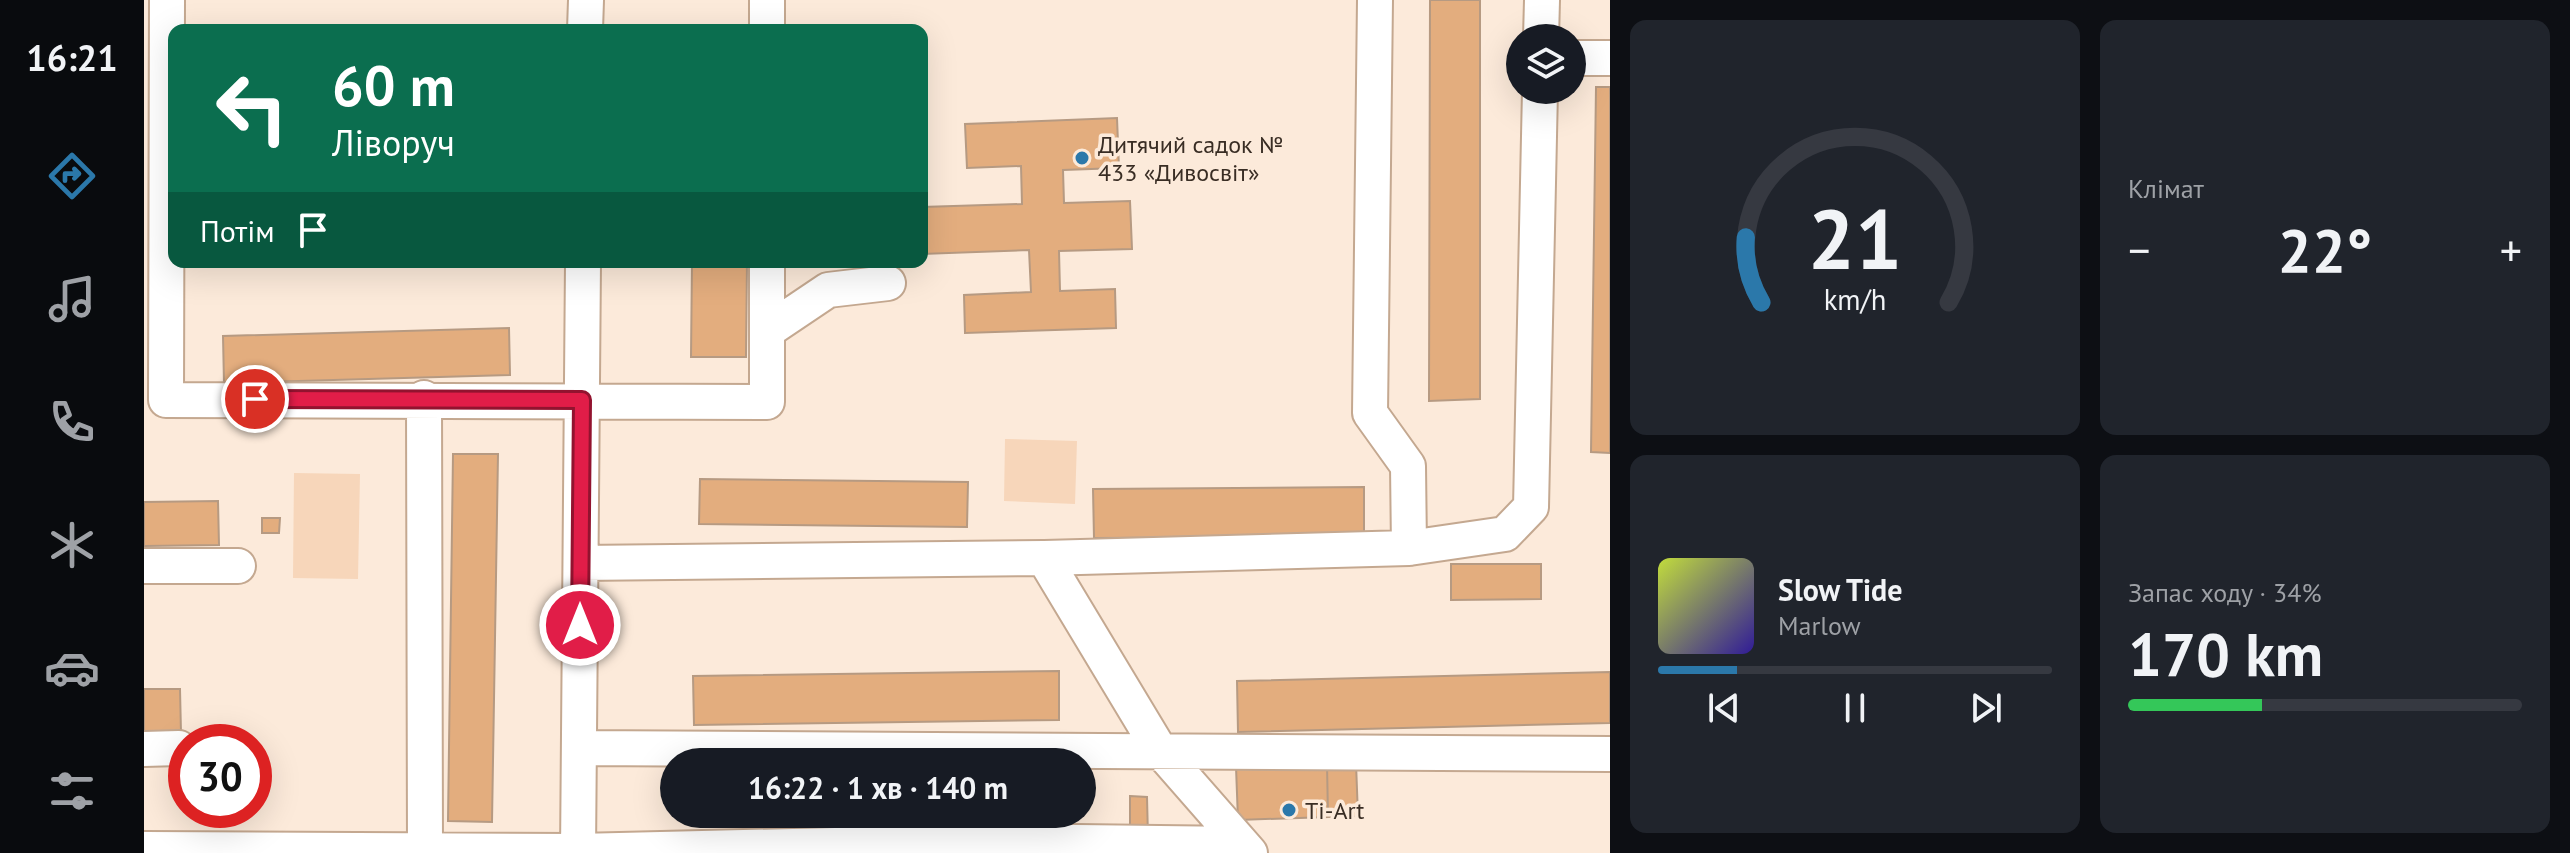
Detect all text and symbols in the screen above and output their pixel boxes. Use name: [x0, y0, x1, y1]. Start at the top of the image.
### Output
map controls: [1506, 24, 1586, 104]
button: layers: [1506, 24, 1586, 104]
text: 16:21: [26, 34, 118, 81]
text: 60 m: [332, 49, 455, 121]
icon: left: [200, 56, 304, 160]
text: Ліворуч: [332, 119, 455, 166]
place label: Дитячий садок № 433 «Дивосвіт»: [1098, 129, 1284, 188]
icon: directions: [44, 148, 100, 204]
marker: Дитячий садок № 433 «Дивосвіт»: [1073, 149, 1091, 167]
text: Клімат: [2128, 172, 2204, 205]
text: 21: [1808, 184, 1902, 292]
icon: arrive: [291, 208, 335, 252]
text: Потім: [200, 211, 275, 250]
text: 22°: [2278, 211, 2372, 289]
text: −: [2128, 221, 2150, 278]
text: +: [2500, 221, 2522, 278]
icon: music: [44, 271, 100, 327]
text: km/h: [1824, 281, 1886, 318]
pin: [221, 365, 289, 433]
icon: arrive: [233, 377, 277, 421]
icon: phone: [44, 394, 100, 450]
icon: climate: [44, 517, 100, 573]
text: Slow Tide: [1778, 570, 1903, 609]
text: Запас ходу · 34%: [2128, 576, 2322, 609]
position arrow: [538, 583, 622, 667]
text: Marlow: [1778, 609, 1861, 642]
text: 170 km: [2128, 615, 2323, 693]
icon: car: [44, 640, 100, 696]
icon: previous: [1702, 686, 1746, 730]
icon: pause: [1833, 686, 1877, 730]
icon: next: [1964, 686, 2008, 730]
speed limit sign: 30: [168, 724, 272, 828]
icon: filters: [44, 763, 100, 819]
text: 16:22 · 1 хв · 140 m: [748, 768, 1008, 807]
place label: Ti-Art: [1305, 795, 1364, 826]
marker: Ti-Art: [1280, 801, 1298, 819]

